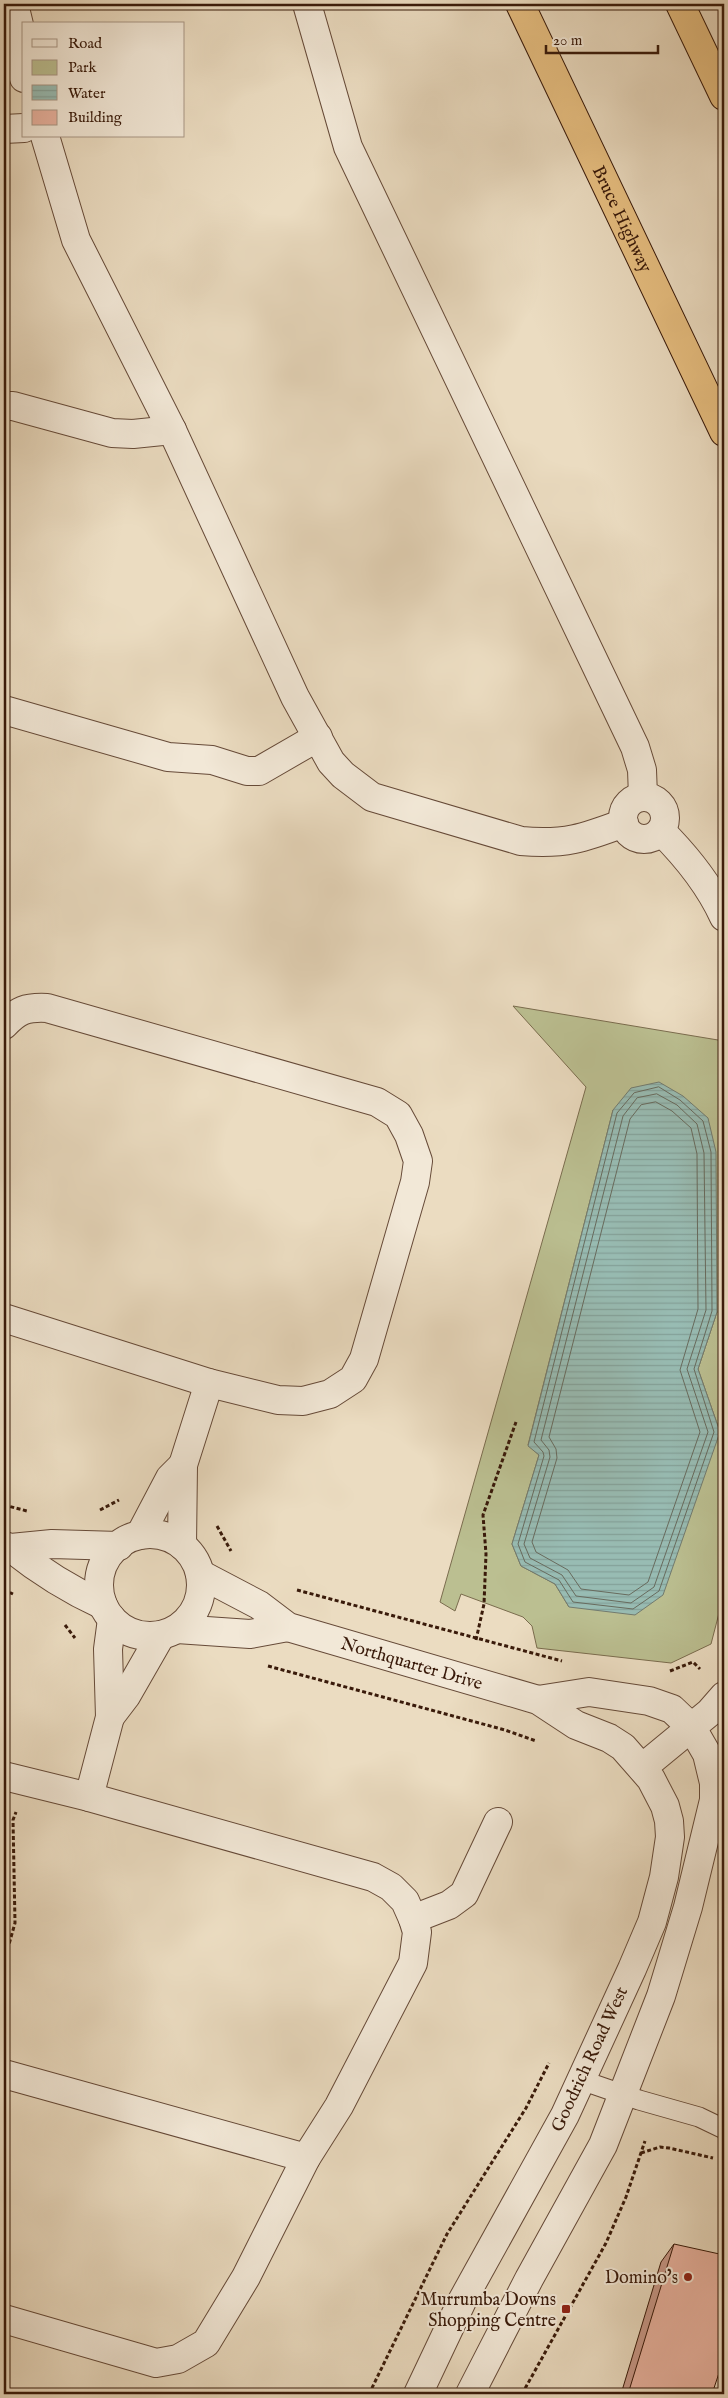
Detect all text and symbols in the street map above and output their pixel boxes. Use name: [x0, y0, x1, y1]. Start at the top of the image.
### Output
legend: [22, 22, 185, 138]
scale bar: [546, 22, 658, 54]
text: 20 m: [553, 31, 583, 50]
text: Road: [68, 34, 103, 53]
text: Park: [68, 58, 98, 77]
text: Water: [68, 84, 106, 103]
text: Building: [68, 108, 123, 127]
street label: Bruce Highway: [586, 162, 656, 277]
street label: Northquarter Drive: [338, 1633, 485, 1696]
street label: Goodrich Road West: [547, 1983, 634, 2136]
place label: Domino's: [605, 2267, 678, 2290]
marker: Domino's: [682, 2271, 694, 2283]
place label: Murrumba Downs Shopping Centre: [421, 2289, 556, 2333]
marker: Murrumba Downs Shopping Centre: [560, 2303, 572, 2315]

